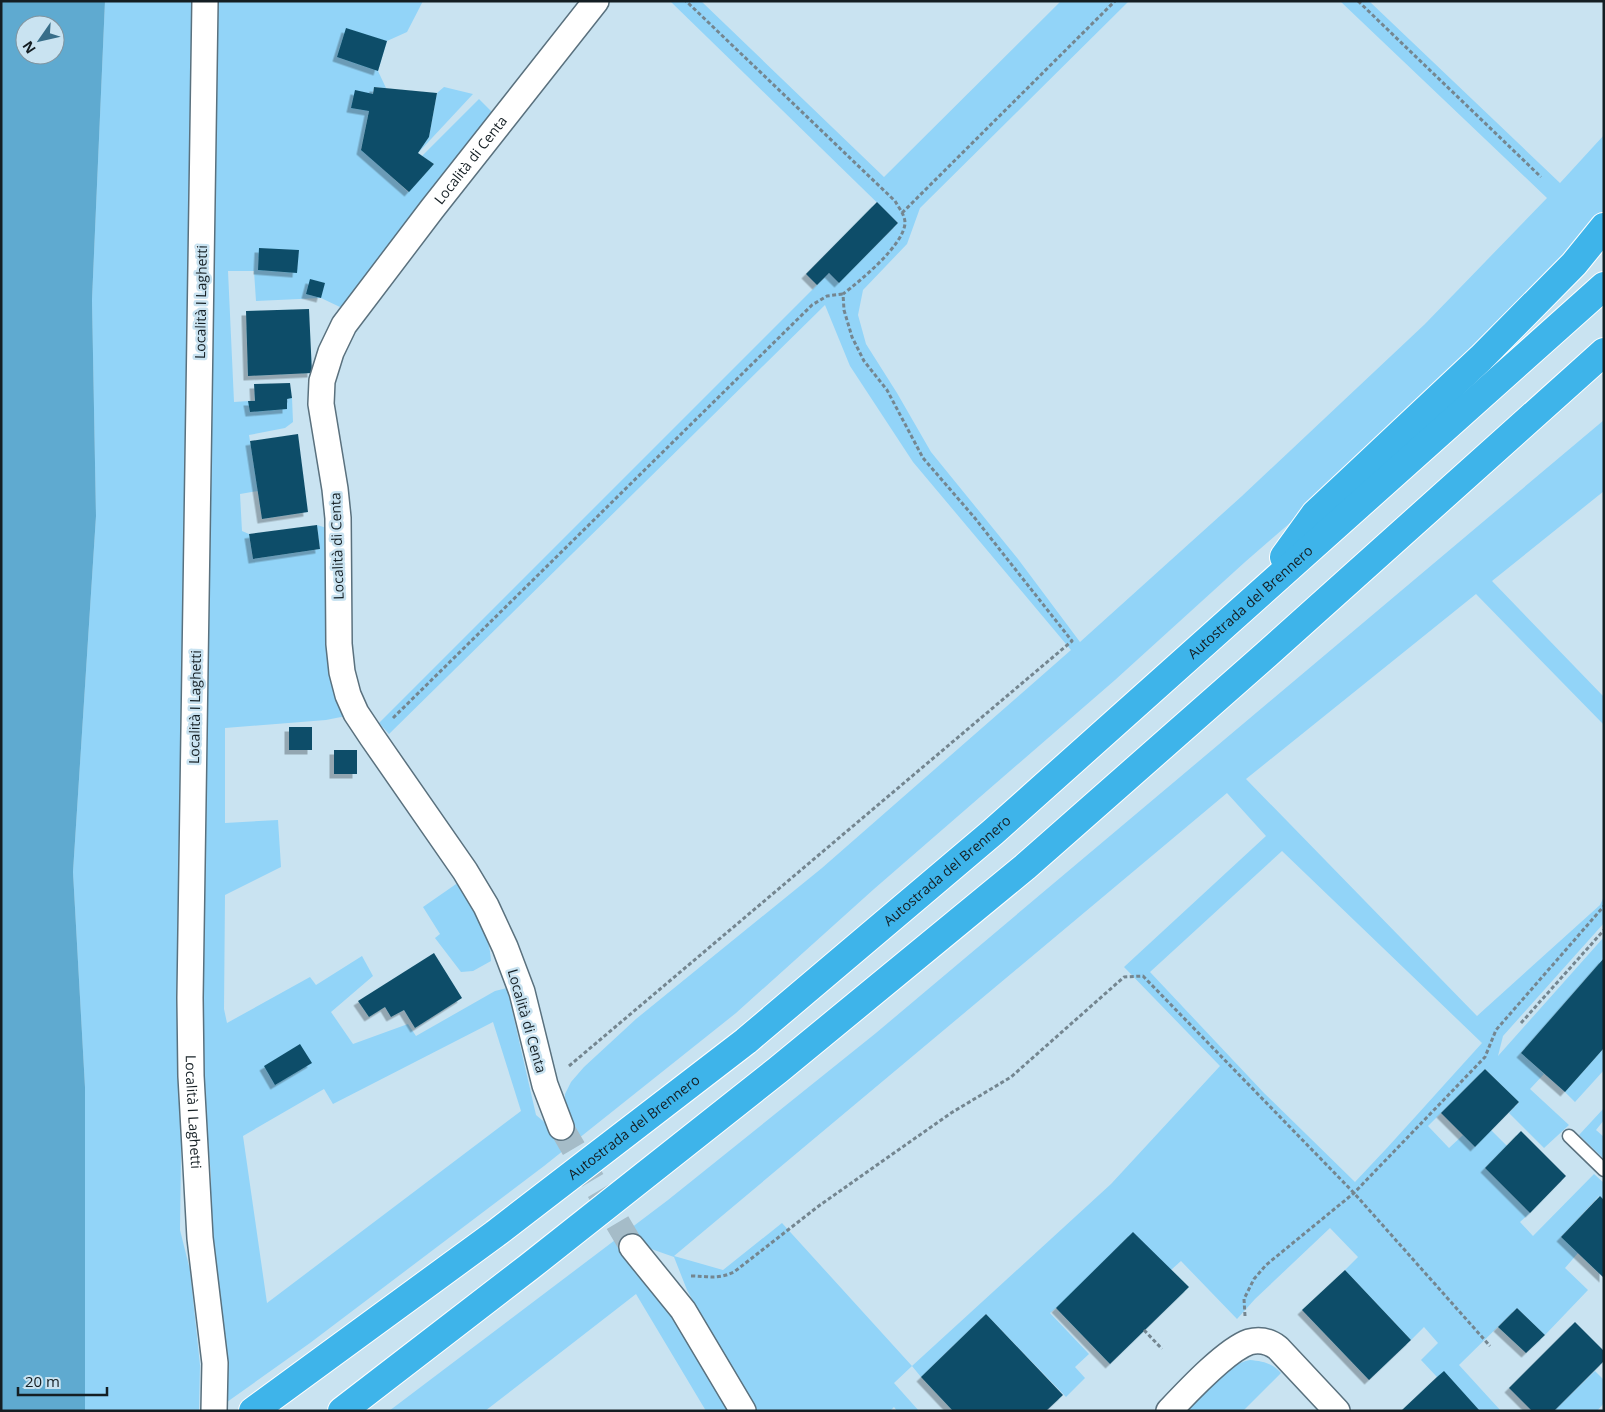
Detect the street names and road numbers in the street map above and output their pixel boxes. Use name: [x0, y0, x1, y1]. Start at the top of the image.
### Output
street label: Località di Centa: [429, 112, 511, 208]
street label: Località I Laghetti: [190, 245, 211, 359]
street label: Località di Centa: [325, 492, 348, 600]
street label: Autostrada del Brennero: [1183, 541, 1316, 663]
street label: Località I Laghetti: [184, 650, 205, 764]
street label: Autostrada del Brennero: [879, 811, 1014, 930]
street label: Località di Centa: [504, 967, 551, 1075]
street label: Località I Laghetti: [182, 1055, 206, 1169]
street label: Autostrada del Brennero: [564, 1070, 703, 1184]

